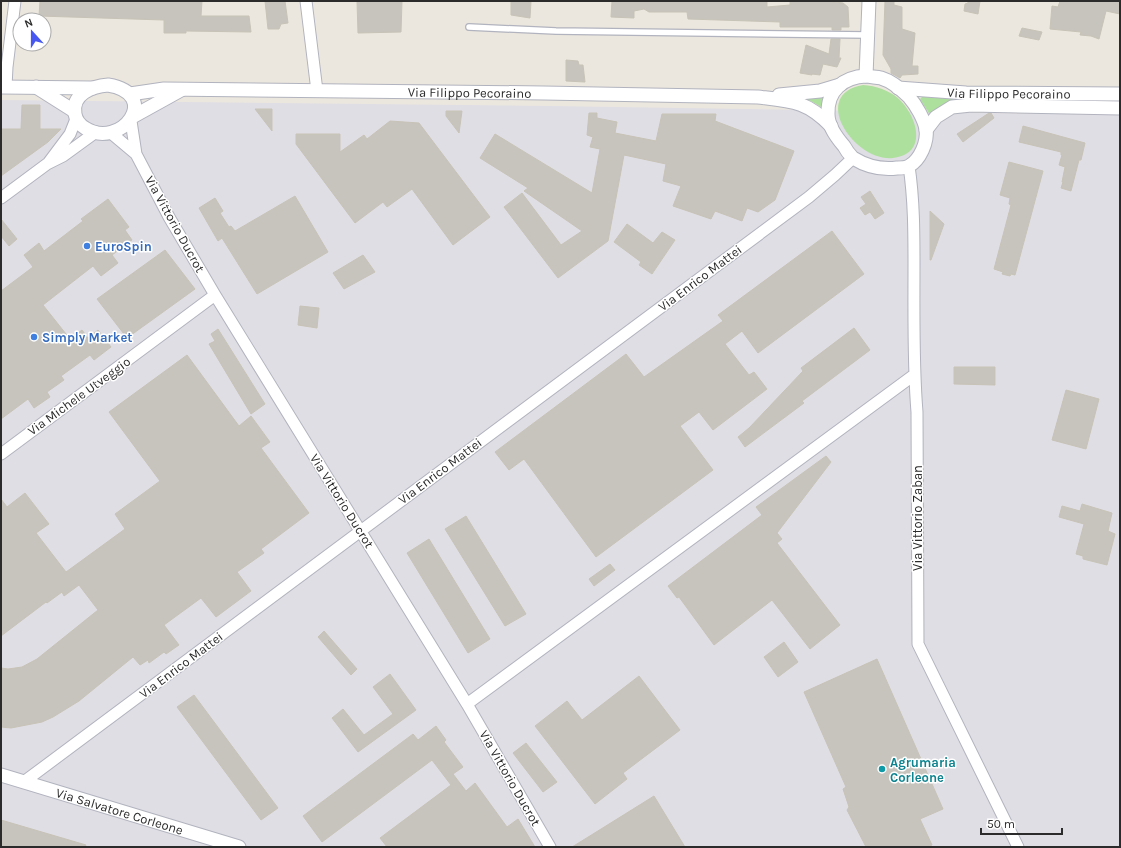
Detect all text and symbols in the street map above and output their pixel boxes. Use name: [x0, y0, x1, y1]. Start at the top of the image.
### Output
north arrow: [12, 12, 52, 52]
text: N: [23, 16, 35, 31]
street label: Via Filippo Pecoraino: [408, 84, 531, 100]
street label: Via Filippo Pecoraino: [947, 84, 1071, 101]
street label: Via Vittorio Ducrot: [142, 173, 208, 275]
place label: EuroSpin: [95, 239, 152, 254]
marker: EuroSpin: [82, 241, 92, 251]
street label: Via Enrico Mattei: [655, 242, 745, 314]
place label: Simply Market: [42, 330, 132, 345]
marker: Simply Market: [29, 332, 39, 342]
street label: Via Michele Utveggio: [25, 354, 133, 438]
street label: Via Enrico Mattei: [395, 435, 485, 507]
street label: Via Vittorio Ducrot: [307, 451, 377, 551]
street label: Via Vittorio Zaban: [910, 465, 925, 571]
street label: Via Enrico Mattei: [136, 629, 226, 701]
street label: Via Vittorio Ducrot: [476, 727, 544, 829]
place label: Agrumaria Corleone: [890, 755, 956, 785]
marker: Agrumaria Corleone: [877, 764, 887, 774]
street label: Via Salvatore Corleone: [54, 785, 185, 837]
scale bar: [981, 810, 1062, 836]
text: 50 m: [987, 817, 1015, 831]

